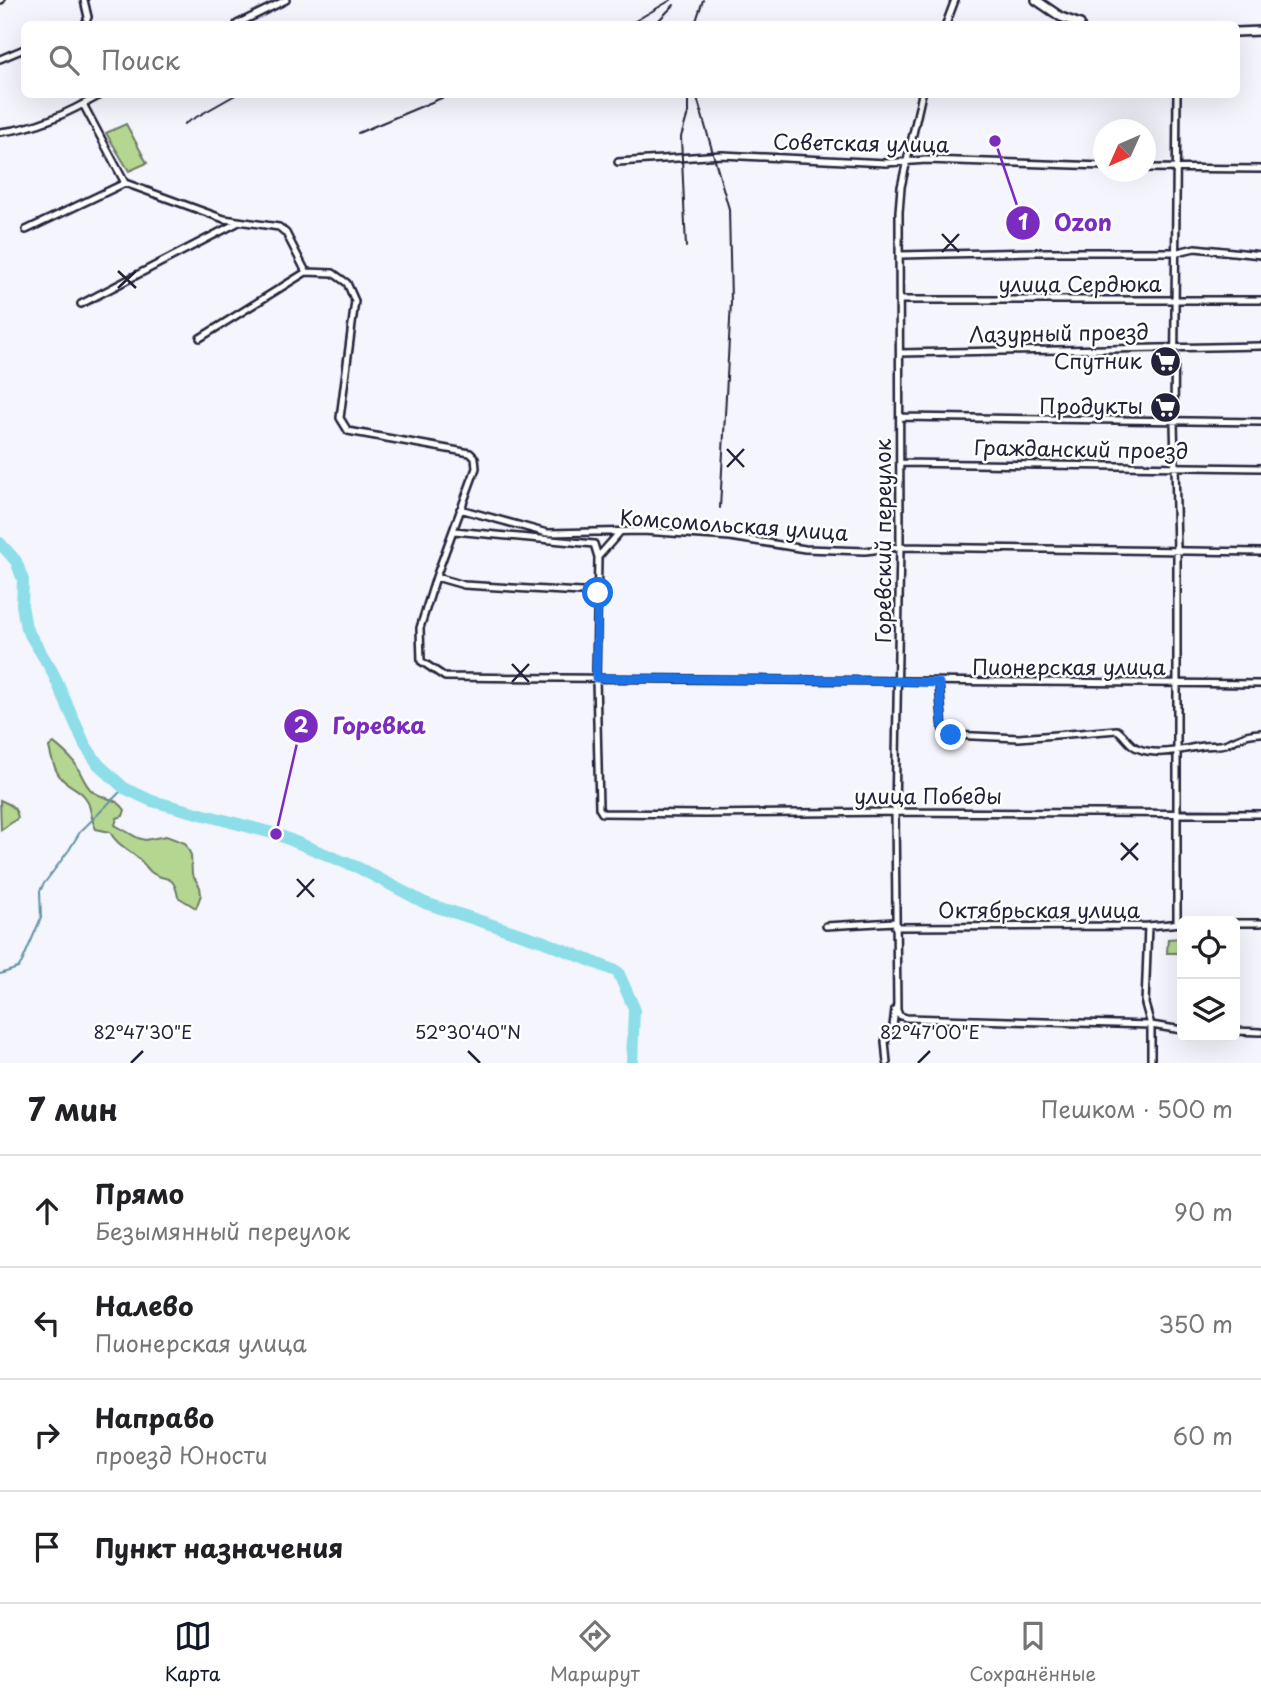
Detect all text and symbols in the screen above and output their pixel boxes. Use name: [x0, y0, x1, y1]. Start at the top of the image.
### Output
search box: [21, 21, 1240, 98]
text: Поиск: [101, 40, 180, 79]
icon: search: [45, 41, 83, 79]
north arrow: [1093, 119, 1156, 182]
street label: Советская улица: [773, 124, 950, 160]
callout: Ozon: [1005, 201, 1126, 245]
text: Ozon: [1054, 204, 1112, 239]
text: 1: [1018, 205, 1028, 237]
street label: улица Сердюка: [998, 267, 1162, 299]
street label: Лазурный проезд: [969, 314, 1149, 350]
place label: Спутник: [1054, 344, 1143, 376]
supermarket icon: Спутник: [1148, 345, 1182, 379]
place label: Продукты: [1039, 389, 1143, 421]
supermarket icon: Продукты: [1149, 390, 1183, 424]
street label: Гражданский проезд: [973, 430, 1189, 466]
street label: Горевский переулок: [866, 438, 898, 643]
street label: Комсомольская улица: [619, 500, 850, 548]
route start: [582, 577, 613, 608]
street label: Пионерская улица: [972, 650, 1166, 682]
callout: Горевка: [284, 704, 440, 748]
text: Горевка: [332, 707, 426, 742]
text: 2: [294, 708, 309, 740]
route end: [935, 719, 966, 750]
street label: улица Победы: [854, 779, 1002, 811]
street label: Октябрьская улица: [938, 893, 1141, 925]
map controls: [1177, 916, 1240, 1042]
button: locate: [1177, 916, 1240, 979]
button: layers: [1177, 979, 1240, 1042]
text: 82°47'30"E: [94, 1018, 192, 1045]
text: 52°30'40"N: [415, 1018, 521, 1045]
text: 82°47'00"E: [880, 1018, 980, 1045]
text: 7 мин: [28, 1086, 118, 1131]
text: Пешком · 500 m: [1041, 1091, 1233, 1126]
text: Прямо: [95, 1174, 184, 1213]
icon: ahead: [28, 1192, 66, 1230]
text: 90 m: [1174, 1194, 1233, 1229]
text: Безымянный переулок: [95, 1213, 350, 1248]
text: Налево: [95, 1286, 193, 1325]
icon: left: [28, 1304, 66, 1342]
text: 350 m: [1158, 1306, 1233, 1341]
text: Пионерская улица: [95, 1325, 307, 1360]
text: Направо: [95, 1398, 214, 1437]
icon: right: [28, 1416, 66, 1454]
text: 60 m: [1173, 1418, 1233, 1453]
text: проезд Юности: [95, 1437, 267, 1472]
icon: arrive: [28, 1528, 66, 1566]
text: Пункт назначения: [95, 1528, 343, 1567]
tab: Карта: [165, 1617, 221, 1687]
tab: Маршрут: [550, 1617, 640, 1687]
tab: Сохранённые: [969, 1617, 1096, 1687]

